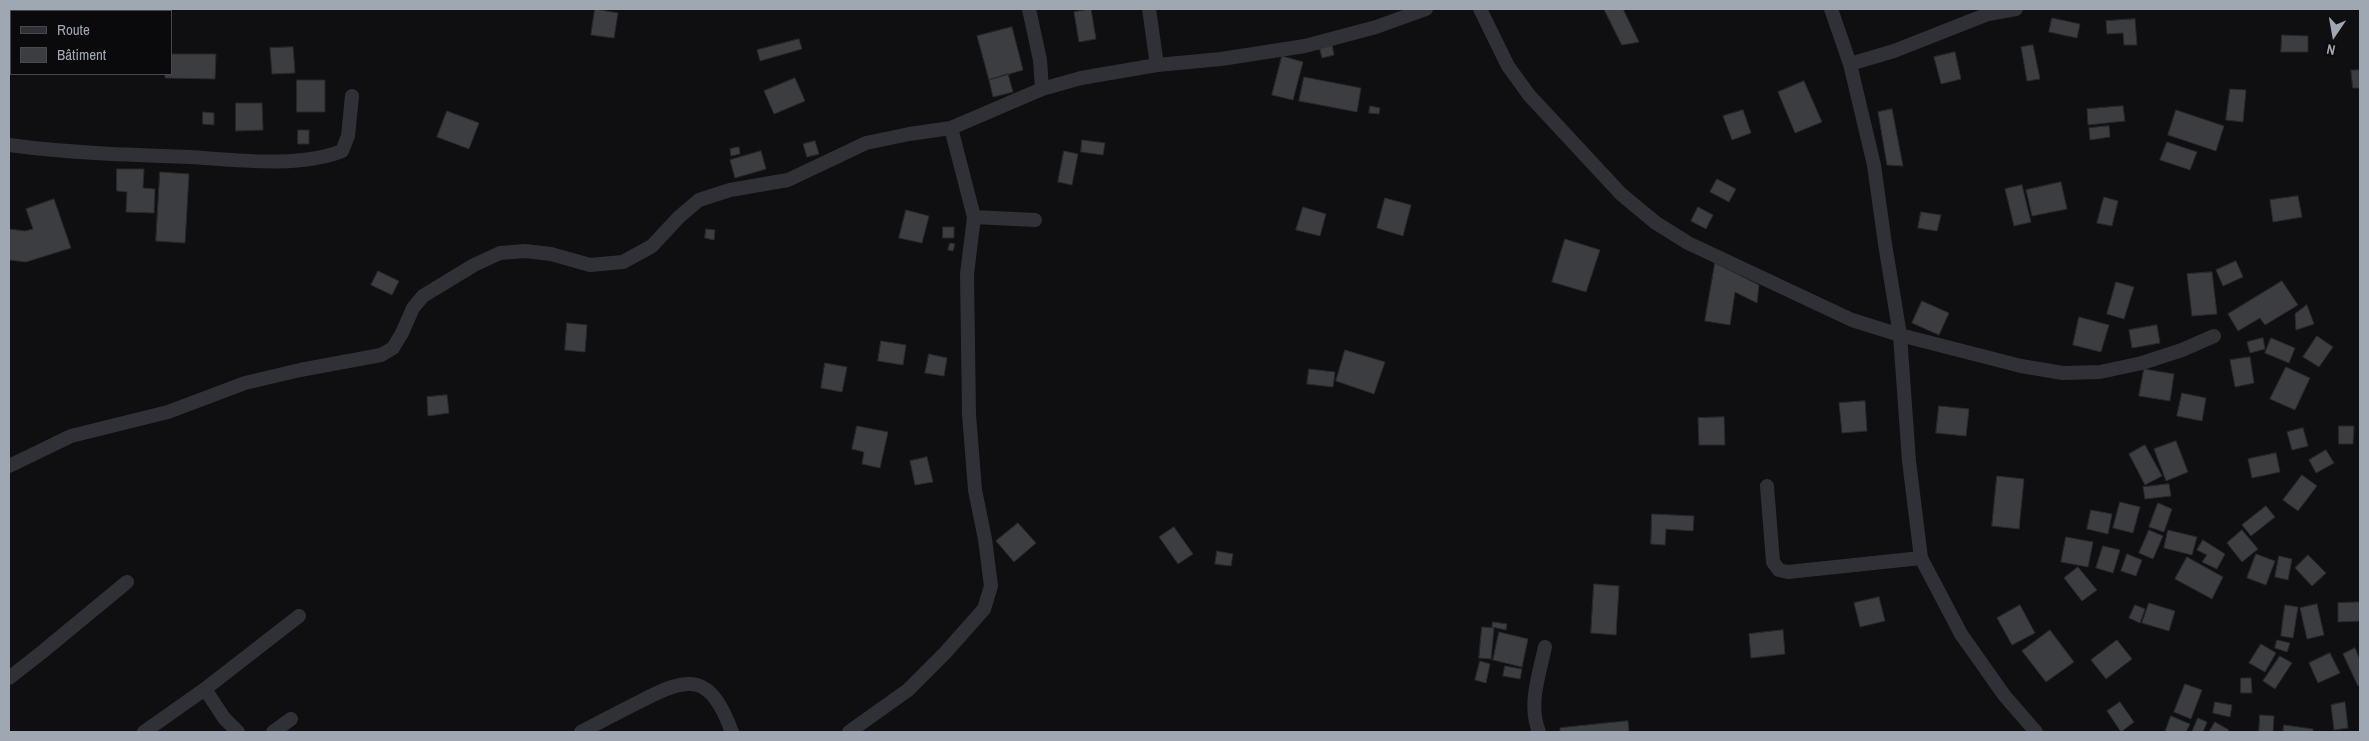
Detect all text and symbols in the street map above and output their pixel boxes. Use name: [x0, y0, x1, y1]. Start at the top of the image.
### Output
legend: [10, 10, 172, 75]
north arrow: [2309, 10, 2359, 60]
text: Route: [57, 19, 90, 40]
text: N: [2325, 40, 2337, 59]
text: Bâtiment: [57, 44, 106, 65]

